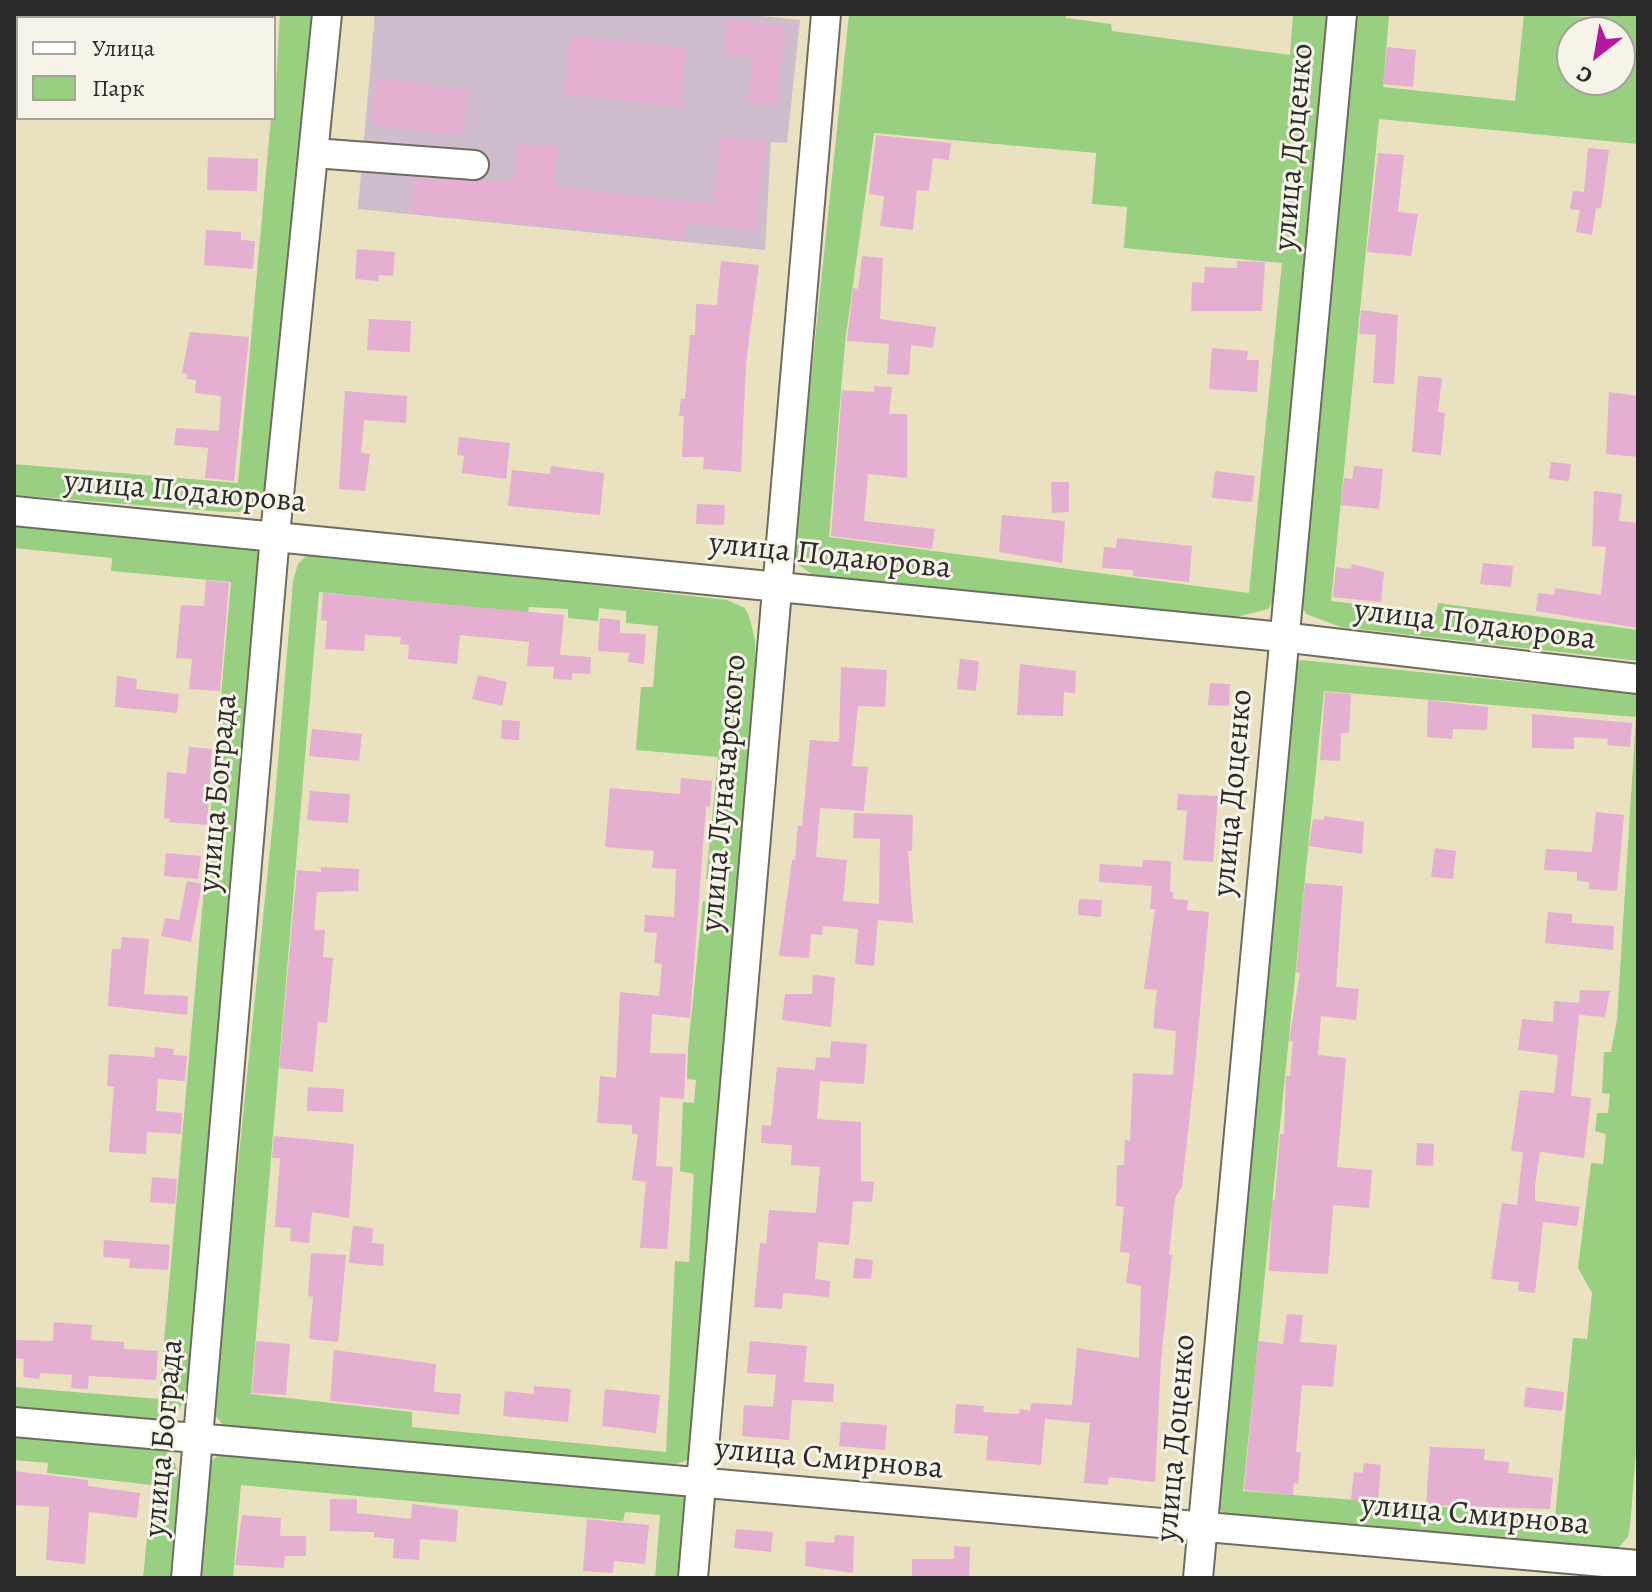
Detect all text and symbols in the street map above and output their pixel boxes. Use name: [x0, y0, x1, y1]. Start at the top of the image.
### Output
legend: [16, 16, 276, 120]
north arrow: [1556, 16, 1636, 96]
text: Улица: [92, 32, 155, 64]
street label: улица Доценко: [1267, 42, 1323, 252]
text: С: [1571, 59, 1598, 91]
text: Парк: [92, 72, 145, 104]
street label: улица Подаюрова: [62, 463, 308, 523]
street label: улица Подаюрова: [707, 525, 953, 589]
street label: улица Подаюрова: [1352, 592, 1598, 660]
street label: улица Луначарского: [694, 653, 756, 933]
street label: улица Доценко: [1206, 688, 1262, 898]
street label: улица Бограда: [191, 692, 247, 894]
street label: улица Доценко: [1149, 1333, 1205, 1543]
street label: улица Бограда: [137, 1337, 193, 1539]
street label: улица Смирнова: [713, 1431, 945, 1489]
street label: улица Смирнова: [1359, 1487, 1591, 1545]

